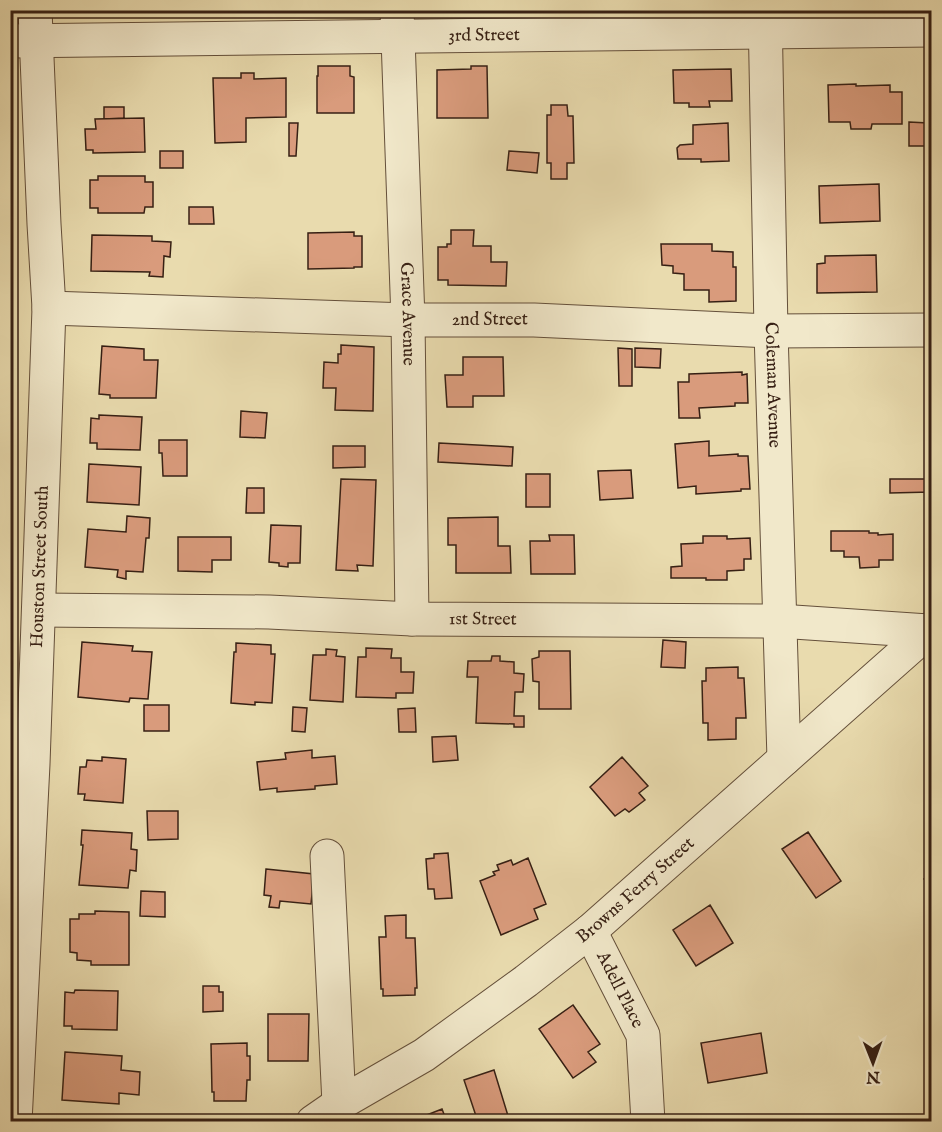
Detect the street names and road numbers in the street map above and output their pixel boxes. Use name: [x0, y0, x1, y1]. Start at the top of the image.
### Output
street label: 3rd Street: [448, 23, 520, 47]
street label: Grace Avenue: [394, 262, 420, 366]
street label: 2nd Street: [452, 309, 528, 332]
street label: Coleman Avenue: [759, 322, 786, 448]
street label: Houston Street South: [26, 485, 54, 648]
street label: 1st Street: [449, 608, 517, 631]
street label: Browns Ferry Street: [572, 832, 699, 949]
street label: Adell Place: [590, 947, 649, 1032]

